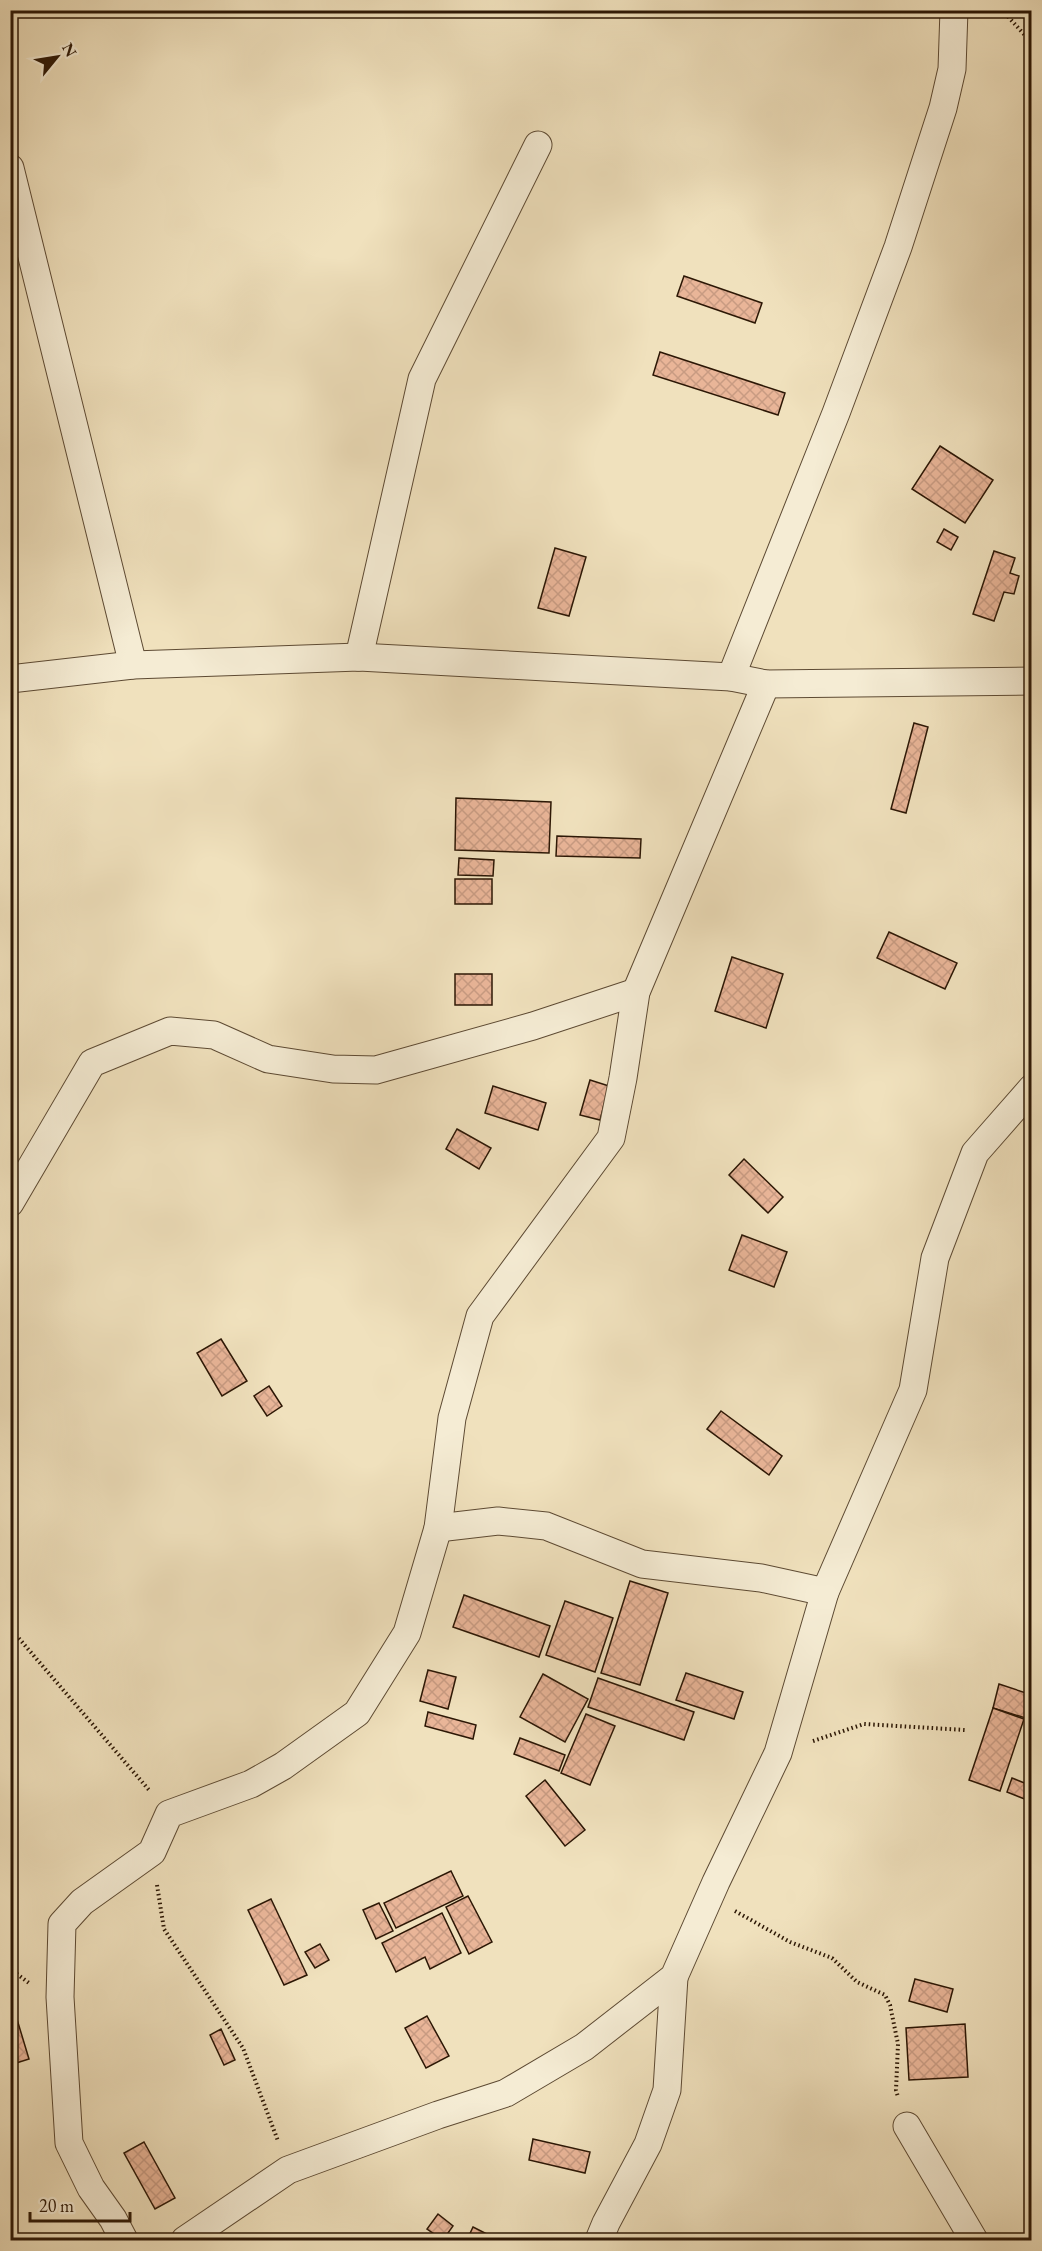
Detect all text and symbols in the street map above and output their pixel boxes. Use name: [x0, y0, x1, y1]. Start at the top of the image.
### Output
north arrow: [27, 27, 87, 87]
text: N: [57, 39, 82, 61]
scale bar: [30, 2185, 130, 2223]
text: 20 m: [39, 2194, 74, 2217]

